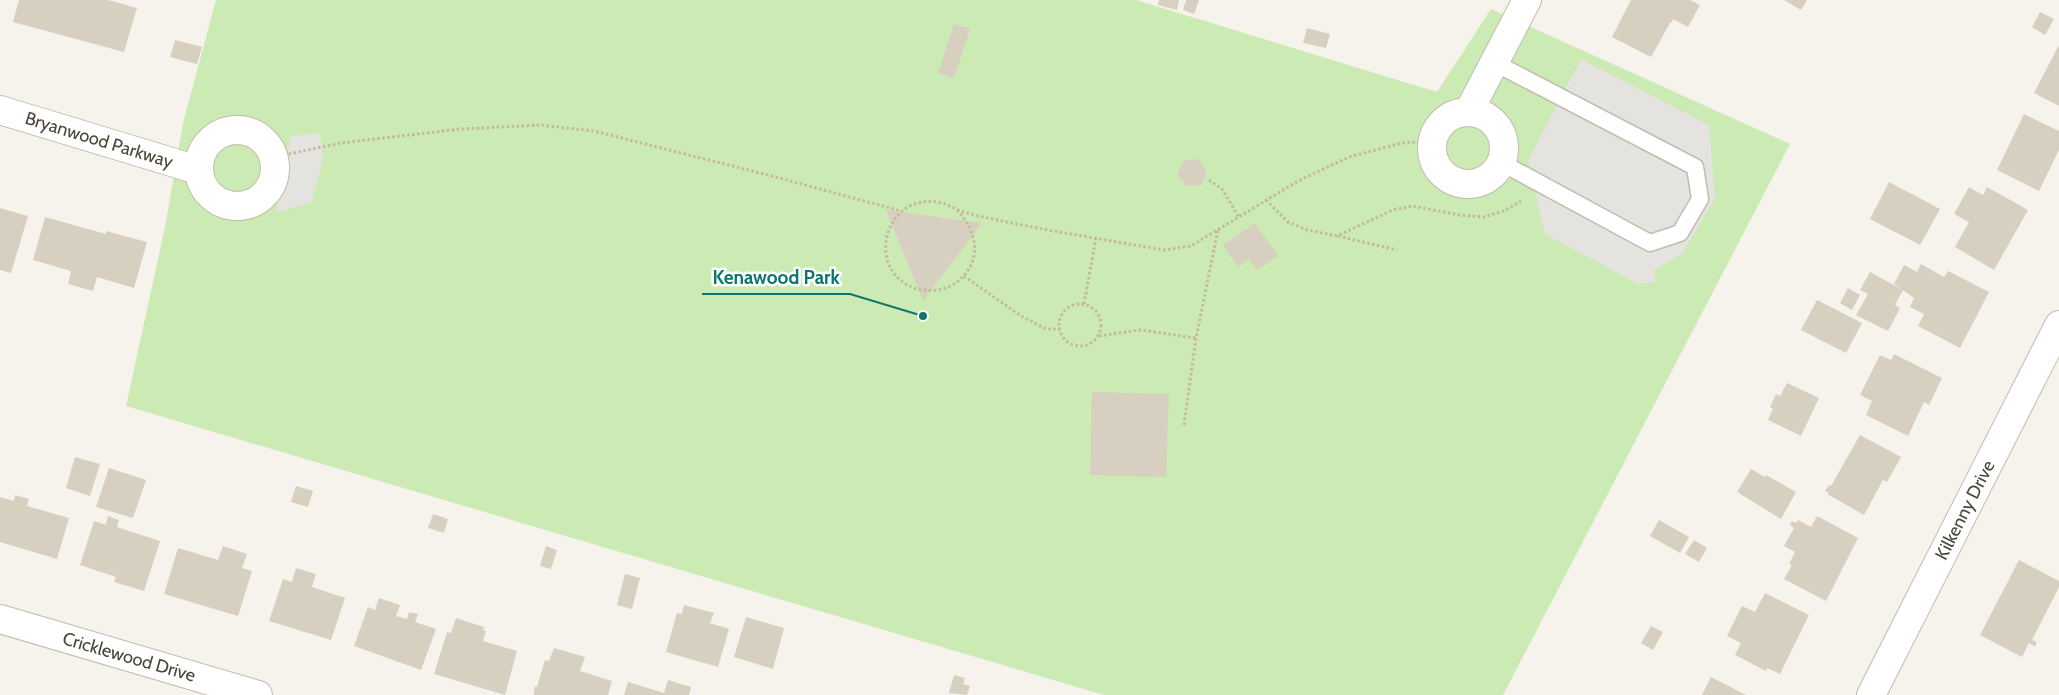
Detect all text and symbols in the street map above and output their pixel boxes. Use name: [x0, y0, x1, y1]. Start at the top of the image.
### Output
street label: Bryanwood Parkway: [22, 107, 176, 173]
callout: Kenawood Park: [702, 260, 850, 294]
text: Kenawood Park: [712, 266, 840, 289]
street label: Kilkenny Drive: [1930, 456, 2000, 564]
street label: Cricklewood Drive: [60, 628, 198, 686]

